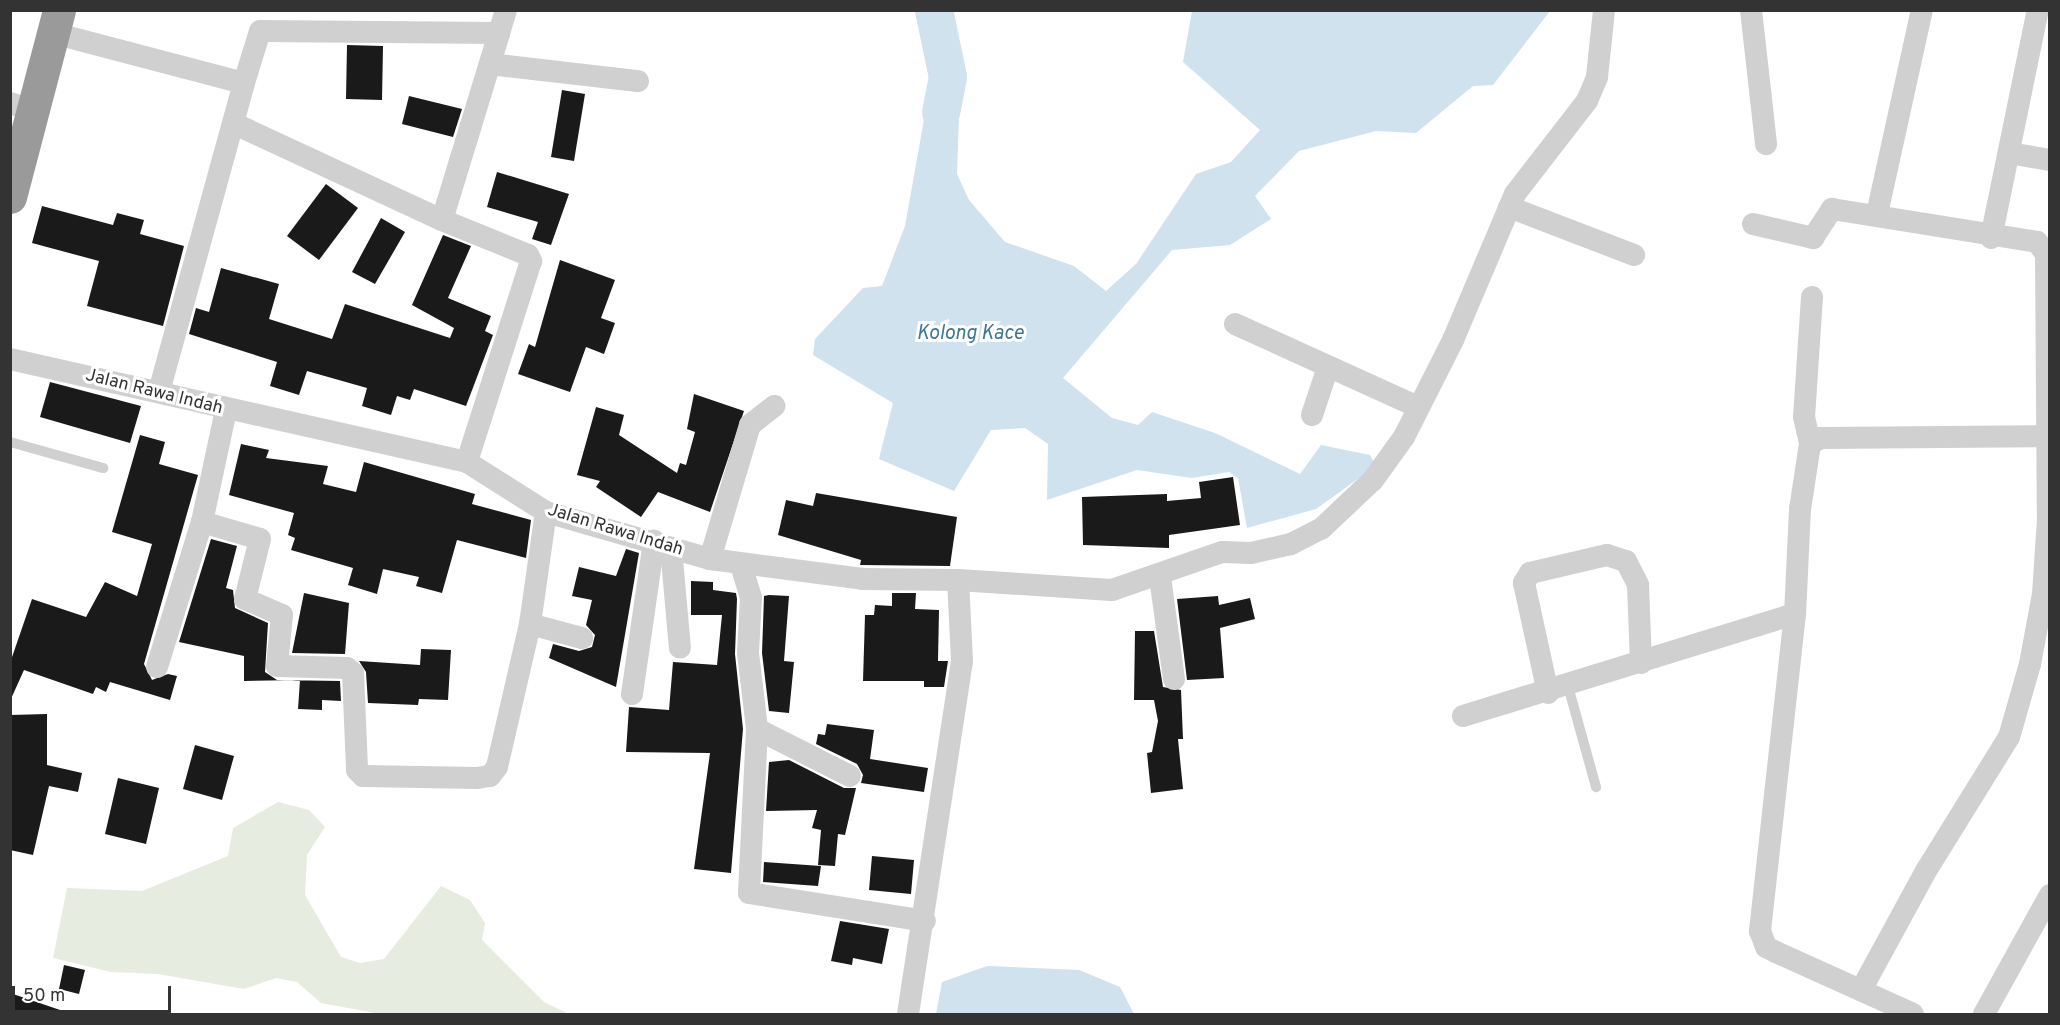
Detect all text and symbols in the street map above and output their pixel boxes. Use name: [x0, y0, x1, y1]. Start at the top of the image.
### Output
water label: Kolong Kace: [916, 322, 1024, 346]
street label: Jalan Rawa Indah: [83, 365, 225, 421]
street label: Jalan Rawa Indah: [545, 500, 685, 562]
scale bar: [15, 974, 174, 1012]
text: 50 m: [23, 985, 65, 1008]

